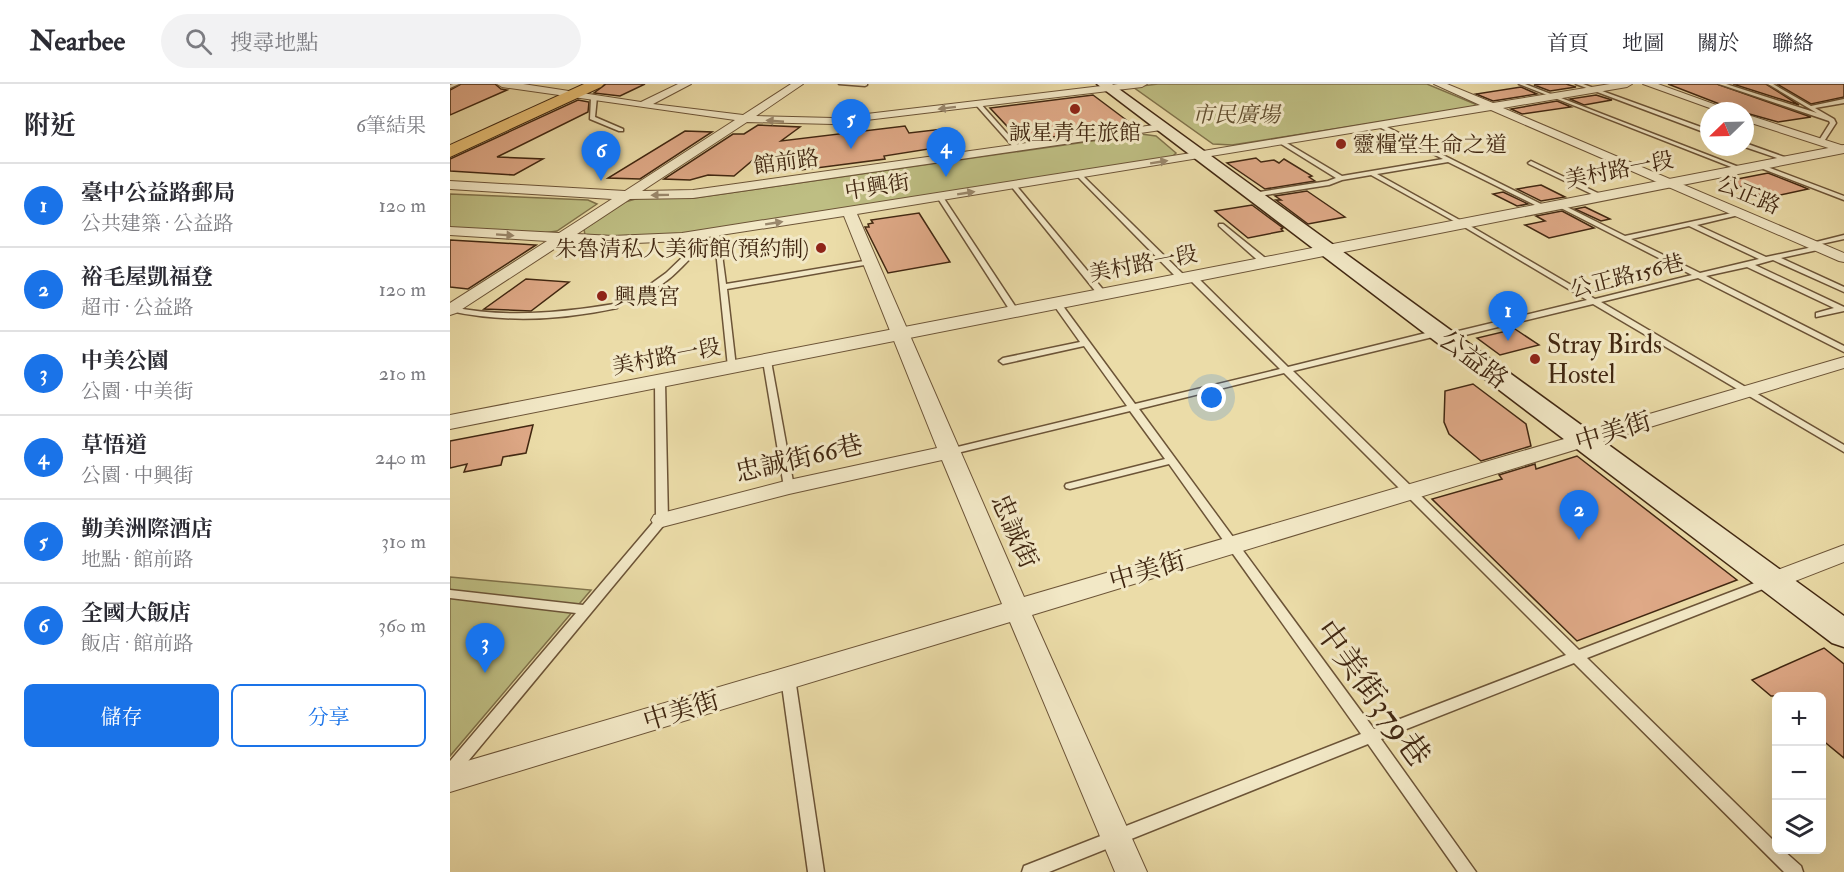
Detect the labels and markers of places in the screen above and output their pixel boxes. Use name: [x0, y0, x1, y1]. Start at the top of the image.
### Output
pin: 5: [832, 100, 870, 149]
marker: 誠星青年旅館: [1068, 102, 1082, 116]
place label: 誠星青年旅館: [1009, 119, 1141, 147]
pin: 4: [926, 128, 966, 177]
place label: 靈糧堂生命之道: [1353, 131, 1507, 159]
pin: 6: [582, 132, 620, 181]
marker: 靈糧堂生命之道: [1334, 137, 1348, 151]
place label: 朱魯清私人美術館(預約制): [555, 235, 809, 263]
marker: 朱魯清私人美術館(預約制): [814, 241, 828, 255]
place label: 興農宮: [614, 283, 680, 311]
marker: 興農宮: [595, 289, 609, 303]
pin: 1: [1488, 292, 1528, 341]
place label: Stray Birds Hostel: [1547, 329, 1662, 391]
marker: Stray Birds Hostel: [1528, 352, 1542, 366]
pin: 2: [1560, 490, 1598, 540]
pin: 3: [465, 624, 504, 673]

